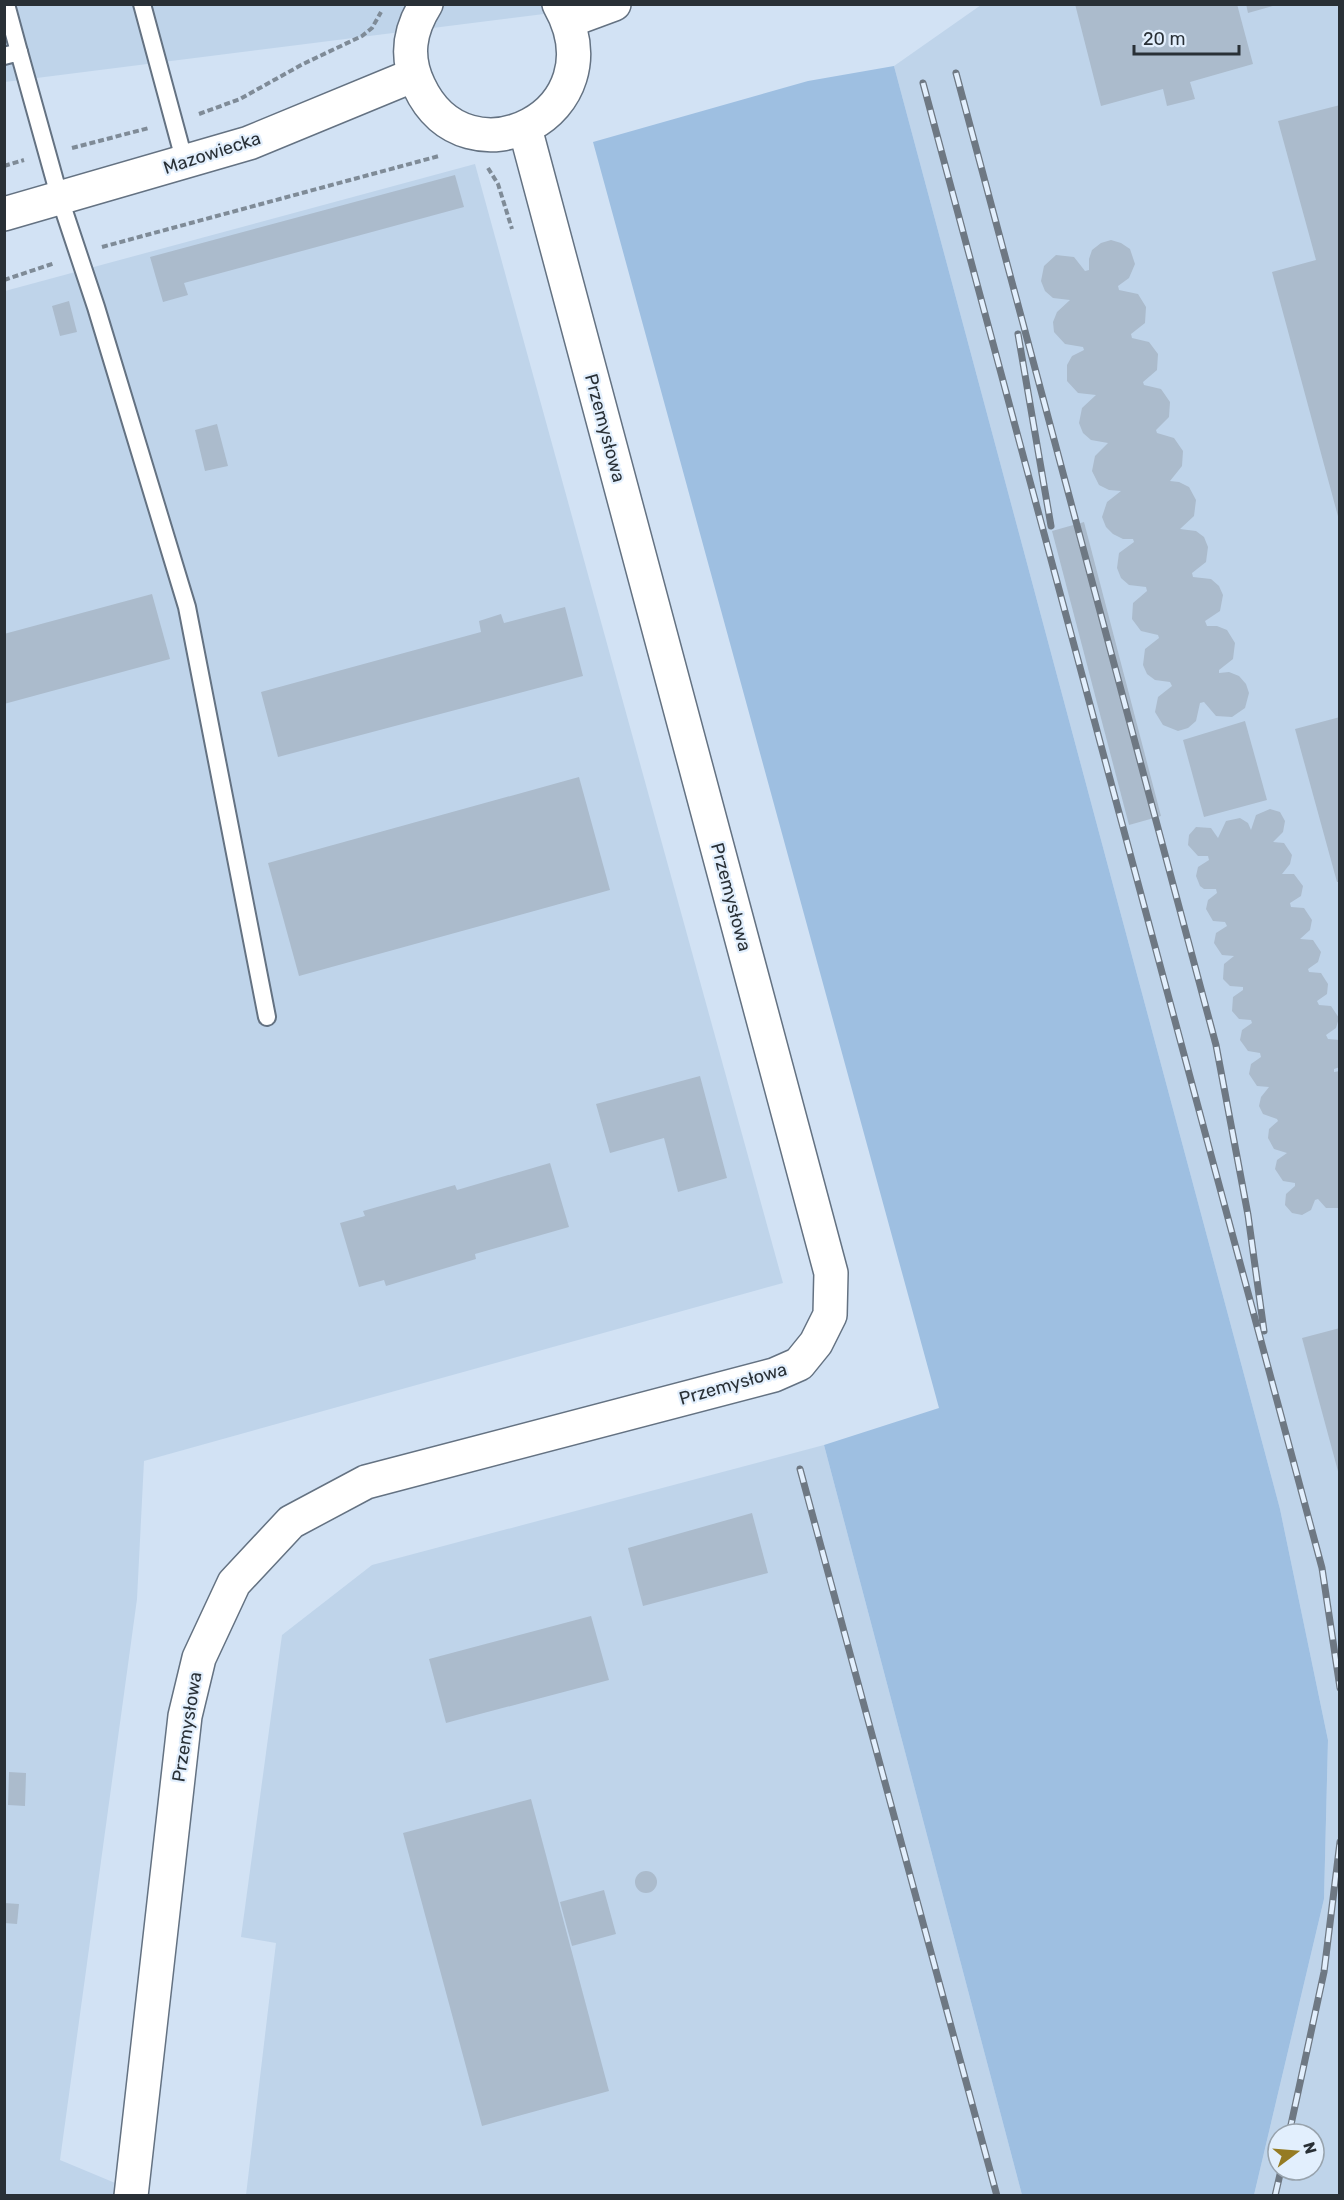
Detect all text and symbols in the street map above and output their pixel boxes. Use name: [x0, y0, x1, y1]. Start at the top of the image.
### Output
scale bar: [1134, 18, 1239, 56]
text: 20 m: [1143, 28, 1185, 50]
street label: Mazowiecka: [160, 127, 264, 179]
street label: Przemysłowa: [580, 371, 630, 485]
street label: Przemysłowa: [706, 840, 756, 954]
street label: Przemysłowa: [677, 1358, 789, 1410]
street label: Przemysłowa: [167, 1670, 207, 1784]
north arrow: [1266, 2122, 1326, 2182]
text: N: [1299, 2140, 1321, 2156]

